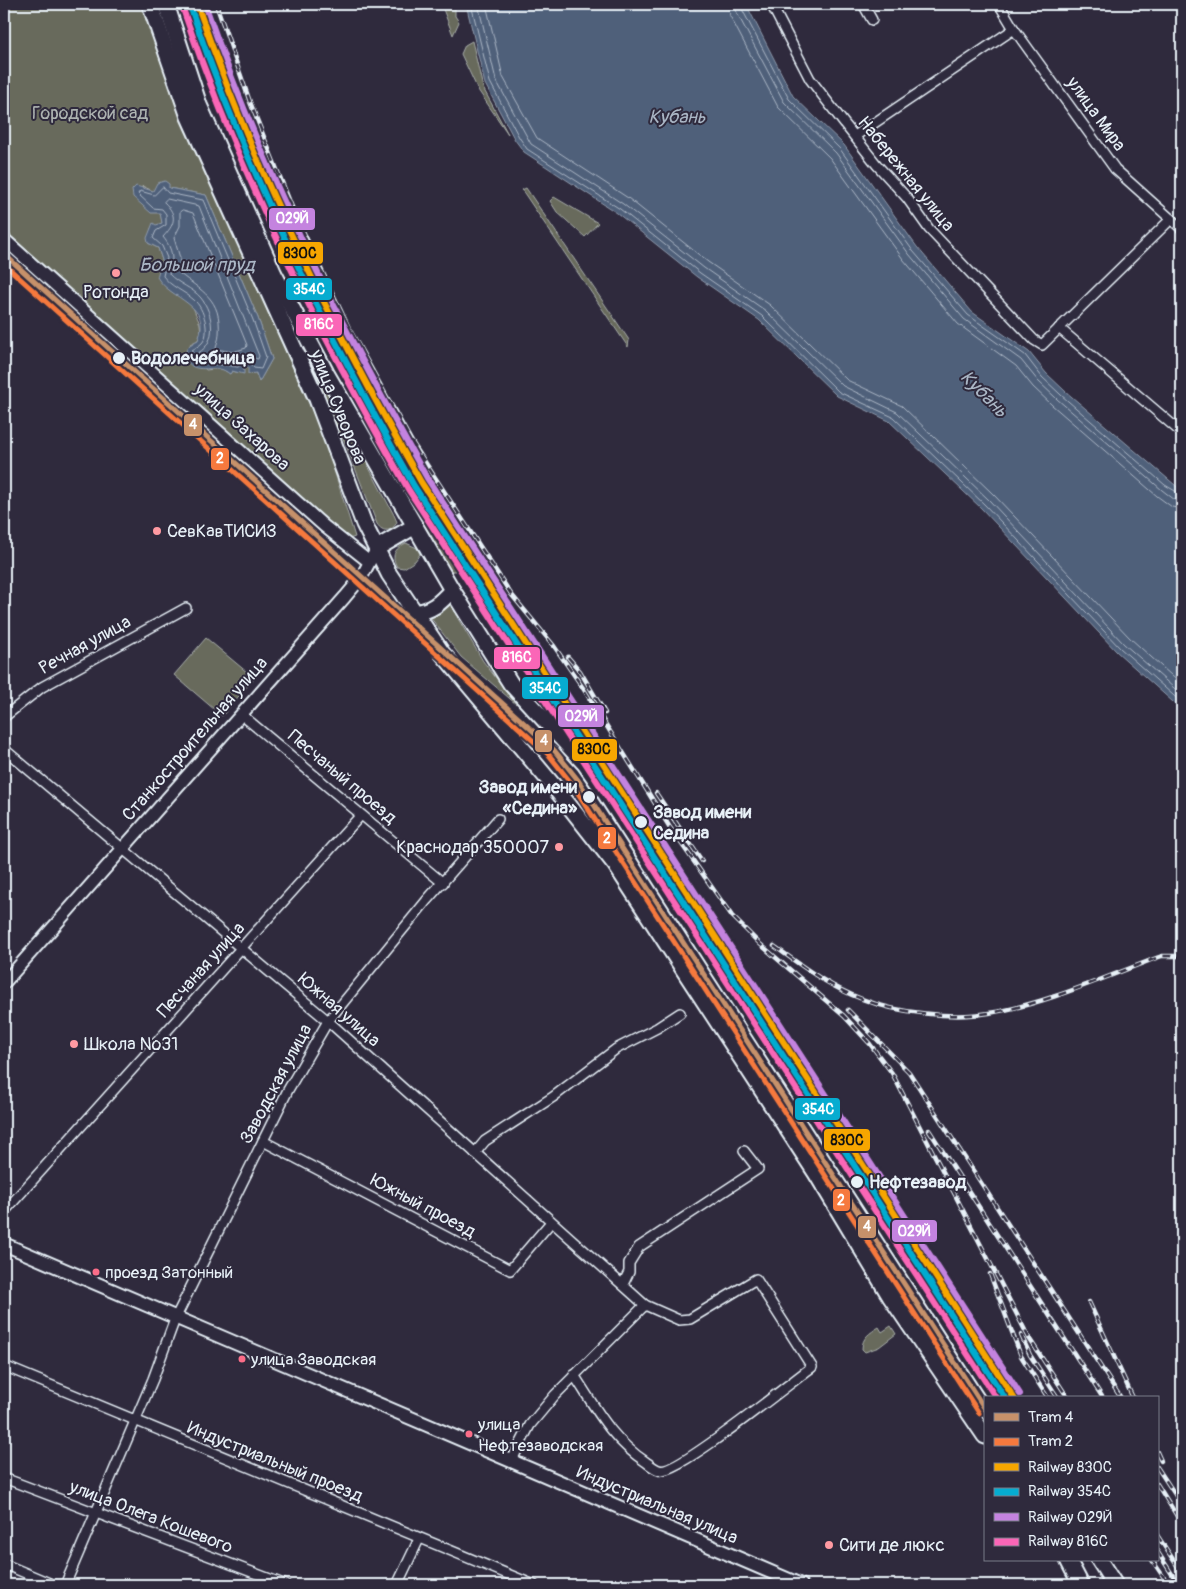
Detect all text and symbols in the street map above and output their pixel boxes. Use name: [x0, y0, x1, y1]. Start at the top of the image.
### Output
street label: улица Мира: [1061, 71, 1131, 156]
park label: Городской сад: [32, 102, 148, 125]
water label: Кубань: [648, 105, 706, 129]
street label: Набережная улица: [852, 112, 960, 236]
line badge: 029Й: [268, 207, 316, 231]
text: 029Й: [276, 210, 309, 227]
line badge: 830С: [277, 241, 324, 265]
text: 830С: [283, 245, 317, 262]
water label: Большой пруд: [139, 253, 256, 277]
marker: Ротонда: [110, 267, 122, 279]
line badge: 354С: [285, 277, 333, 301]
place label: Ротонда: [83, 281, 149, 304]
text: 354С: [293, 281, 325, 298]
line badge: 816С: [295, 313, 343, 337]
text: 816С: [304, 316, 334, 333]
street label: улица Суворова: [304, 345, 371, 468]
place label: Водолечебница: [131, 347, 255, 370]
marker: Водолечебница: [111, 350, 127, 366]
water label: Кубань: [955, 365, 1013, 423]
street label: улица Захарова: [189, 377, 295, 476]
line badge: 4: [183, 413, 203, 437]
text: 4: [189, 416, 198, 433]
line badge: 2: [210, 447, 230, 471]
text: 2: [216, 450, 224, 467]
place label: СевКавТИСИЗ: [167, 520, 277, 543]
marker: СевКавТИСИЗ: [151, 525, 163, 537]
street label: Речная улица: [35, 610, 135, 680]
line badge: 816С: [493, 646, 541, 670]
text: 816С: [502, 649, 532, 666]
street label: Станкостроительная улица: [117, 652, 273, 826]
line badge: 354С: [521, 676, 569, 700]
text: 354С: [529, 680, 561, 697]
line badge: 029Й: [557, 704, 605, 728]
text: 029Й: [565, 708, 598, 725]
street label: Песчаный проезд: [283, 725, 401, 829]
line badge: 4: [534, 729, 553, 753]
text: 4: [540, 732, 549, 749]
line badge: 830С: [571, 738, 618, 762]
text: 830С: [577, 741, 611, 758]
place label: Завод имени «Седина»: [479, 776, 578, 820]
marker: Завод имени «Седина»: [581, 789, 597, 805]
place label: Завод имени Седина: [653, 801, 751, 845]
marker: Завод имени Седина: [633, 814, 649, 830]
line badge: 2: [597, 826, 617, 850]
text: 2: [603, 830, 611, 847]
place label: Краснодар 350007: [396, 836, 549, 859]
marker: Краснодар 350007: [553, 841, 565, 853]
street label: Песчаная улица: [152, 917, 250, 1023]
street label: Южная улица: [293, 968, 385, 1052]
street label: Заводская улица: [235, 1020, 317, 1148]
place label: Школа №31: [84, 1033, 178, 1056]
marker: Школа №31: [68, 1038, 80, 1050]
line badge: 354С: [794, 1097, 841, 1121]
text: 354С: [802, 1101, 834, 1118]
line badge: 830С: [823, 1128, 871, 1152]
text: 830С: [830, 1132, 864, 1149]
street label: Южный проезд: [366, 1169, 480, 1243]
place label: Нефтезавод: [869, 1171, 966, 1194]
marker: Нефтезавод: [849, 1174, 865, 1190]
line badge: 2: [832, 1188, 851, 1212]
text: 2: [837, 1192, 845, 1209]
line badge: 4: [857, 1215, 877, 1239]
text: 4: [863, 1218, 872, 1235]
line badge: 029Й: [891, 1219, 938, 1243]
text: 029Й: [898, 1223, 931, 1240]
place label: проезд Затонный: [105, 1262, 233, 1283]
marker: проезд Затонный: [91, 1267, 101, 1277]
place label: улица Заводская: [250, 1349, 376, 1370]
marker: улица Заводская: [237, 1354, 247, 1364]
legend: [984, 1396, 1158, 1562]
text: Tram 4: [1028, 1408, 1074, 1427]
place label: улица Нефтезаводская: [477, 1414, 603, 1456]
street label: Индустриальный проезд: [184, 1416, 366, 1508]
marker: улица Нефтезаводская: [464, 1429, 474, 1439]
text: Tram 2: [1028, 1432, 1073, 1451]
text: Railway 830С: [1028, 1458, 1112, 1477]
street label: Индустриальная улица: [573, 1461, 741, 1549]
street label: улица Олега Кошевого: [65, 1475, 236, 1559]
text: Railway 354С: [1028, 1482, 1111, 1501]
text: Railway 029Й: [1028, 1508, 1112, 1527]
text: Railway 816С: [1028, 1532, 1108, 1551]
place label: Сити де люкс: [839, 1534, 945, 1557]
marker: Сити де люкс: [823, 1539, 835, 1551]

